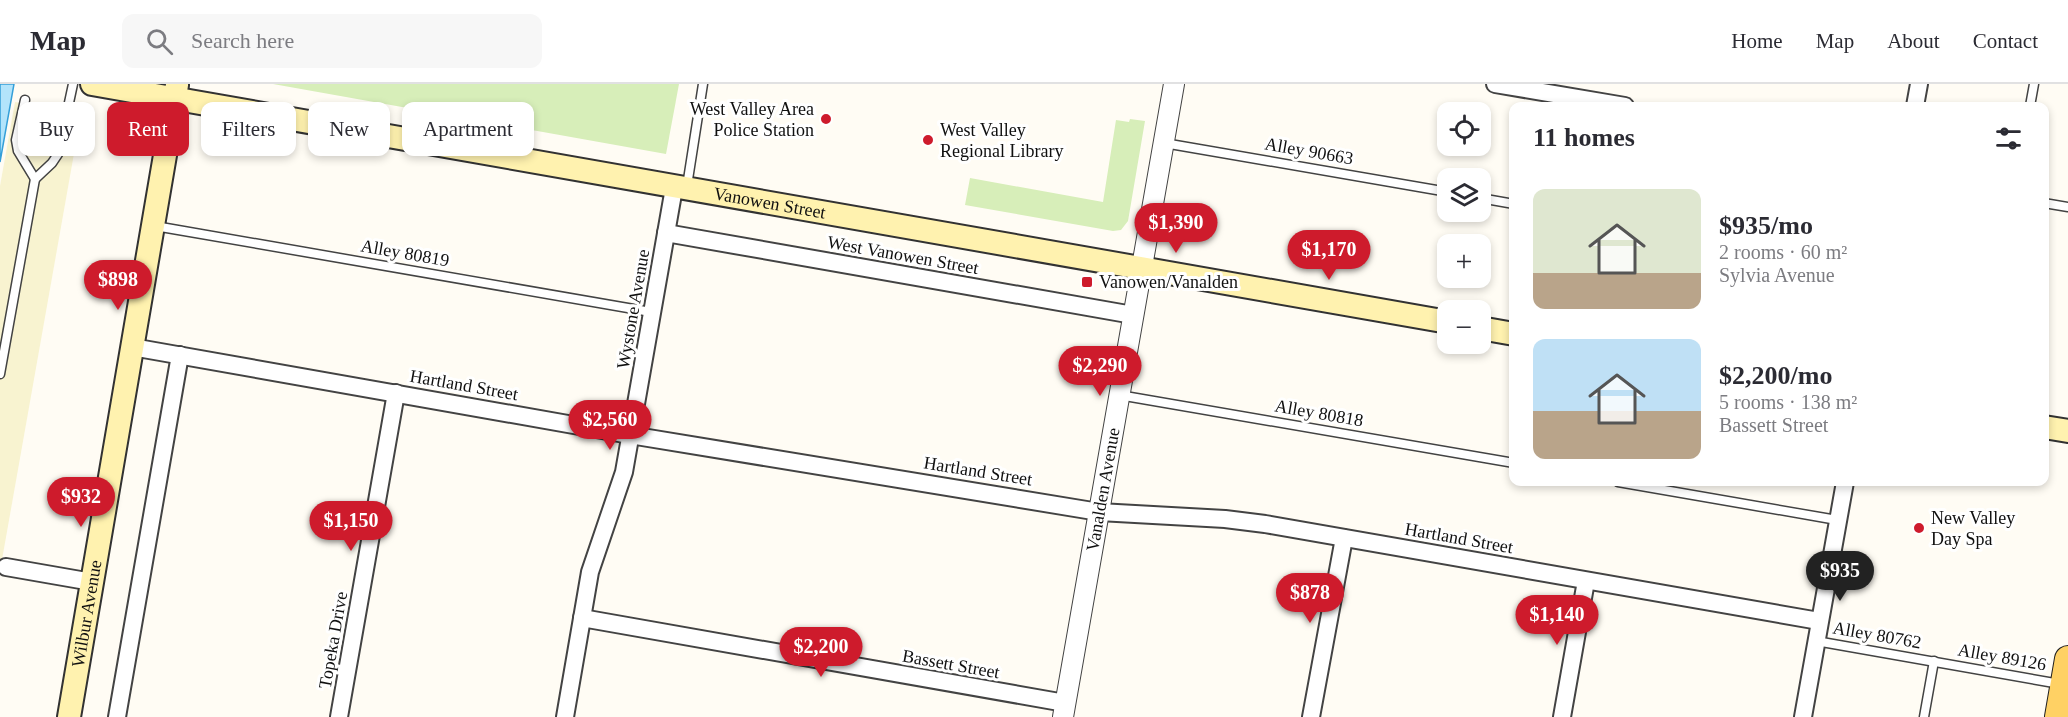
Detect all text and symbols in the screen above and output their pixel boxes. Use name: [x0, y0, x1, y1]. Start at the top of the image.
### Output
search box: [122, 14, 542, 68]
text: Map: [30, 25, 86, 56]
icon: search: [143, 25, 176, 58]
text: Search here: [191, 28, 294, 53]
text: Home: [1731, 29, 1783, 53]
text: Map: [1816, 29, 1854, 53]
text: About: [1887, 29, 1940, 53]
text: Contact: [1973, 29, 2038, 53]
place label: West Valley Area Police Station: [690, 99, 814, 140]
chip: Buy: [18, 102, 95, 156]
chip: Rent: [107, 102, 189, 156]
chip: Filters: [201, 102, 296, 156]
chip: New: [308, 102, 390, 156]
chip: Apartment: [402, 102, 534, 156]
map controls: [1437, 102, 1491, 354]
button: locate: [1437, 102, 1491, 156]
marker: West Valley Area Police Station: [819, 112, 833, 126]
place label: West Valley Regional Library: [940, 120, 1063, 161]
icon: filters: [1992, 122, 2025, 155]
text: 11 homes: [1533, 123, 1635, 152]
marker: West Valley Regional Library: [921, 133, 935, 147]
street label: Alley 90663: [1263, 133, 1355, 169]
button: layers: [1437, 168, 1491, 222]
street label: Vanowen Street: [712, 183, 827, 223]
pin: $1,390: [1127, 203, 1225, 254]
text: $1,390: [1149, 211, 1204, 233]
text: $935/mo: [1719, 211, 1813, 240]
icon: home: [1581, 213, 1653, 285]
pin: $1,170: [1280, 230, 1378, 281]
street label: West Vanowen Street: [826, 232, 980, 278]
button: +: [1437, 234, 1491, 288]
street label: Alley 80819: [359, 235, 451, 271]
text: $1,170: [1302, 238, 1357, 260]
text: 2 rooms · 60 m²: [1719, 241, 1847, 263]
street label: Wystone Avenue: [613, 248, 653, 370]
pin: $898: [82, 260, 154, 311]
text: Sylvia Avenue: [1719, 264, 1835, 286]
text: $898: [98, 268, 138, 290]
place label: Vanowen/Vanalden: [1099, 272, 1238, 292]
marker: Vanowen/Vanalden: [1080, 275, 1094, 289]
button: −: [1437, 300, 1491, 354]
pin: $2,290: [1051, 346, 1149, 397]
text: $2,290: [1073, 354, 1128, 376]
text: $2,200/mo: [1719, 361, 1832, 390]
icon: home: [1581, 363, 1653, 435]
street label: Hartland Street: [408, 366, 520, 404]
text: 5 rooms · 138 m²: [1719, 391, 1857, 413]
street label: Alley 80818: [1273, 395, 1365, 431]
pin: $2,560: [561, 400, 659, 451]
text: $2,560: [583, 408, 638, 430]
text: Bassett Street: [1719, 414, 1828, 436]
street label: Vanalden Avenue: [1082, 426, 1124, 553]
street label: Hartland Street: [922, 453, 1034, 489]
pin: $932: [45, 477, 117, 528]
text: $932: [61, 485, 101, 507]
pin: $1,150: [302, 501, 400, 552]
place label: New Valley Day Spa: [1931, 508, 2015, 549]
text: $1,150: [324, 509, 379, 531]
street label: Hartland Street: [1403, 519, 1515, 557]
marker: New Valley Day Spa: [1912, 521, 1926, 535]
pin: $935: [1804, 551, 1876, 602]
street label: Wilbur Avenue: [68, 558, 106, 669]
text: $935: [1820, 559, 1860, 581]
pin: $878: [1274, 573, 1346, 624]
text: $878: [1290, 581, 1330, 603]
street label: Topeka Drive: [315, 590, 351, 690]
pin: $1,140: [1508, 595, 1606, 646]
text: $1,140: [1530, 603, 1585, 625]
street label: Alley 80762: [1831, 617, 1923, 653]
pin: $2,200: [772, 627, 870, 678]
text: $2,200: [794, 635, 849, 657]
street label: Alley 89126: [1956, 639, 2048, 675]
street label: Bassett Street: [901, 646, 1001, 682]

